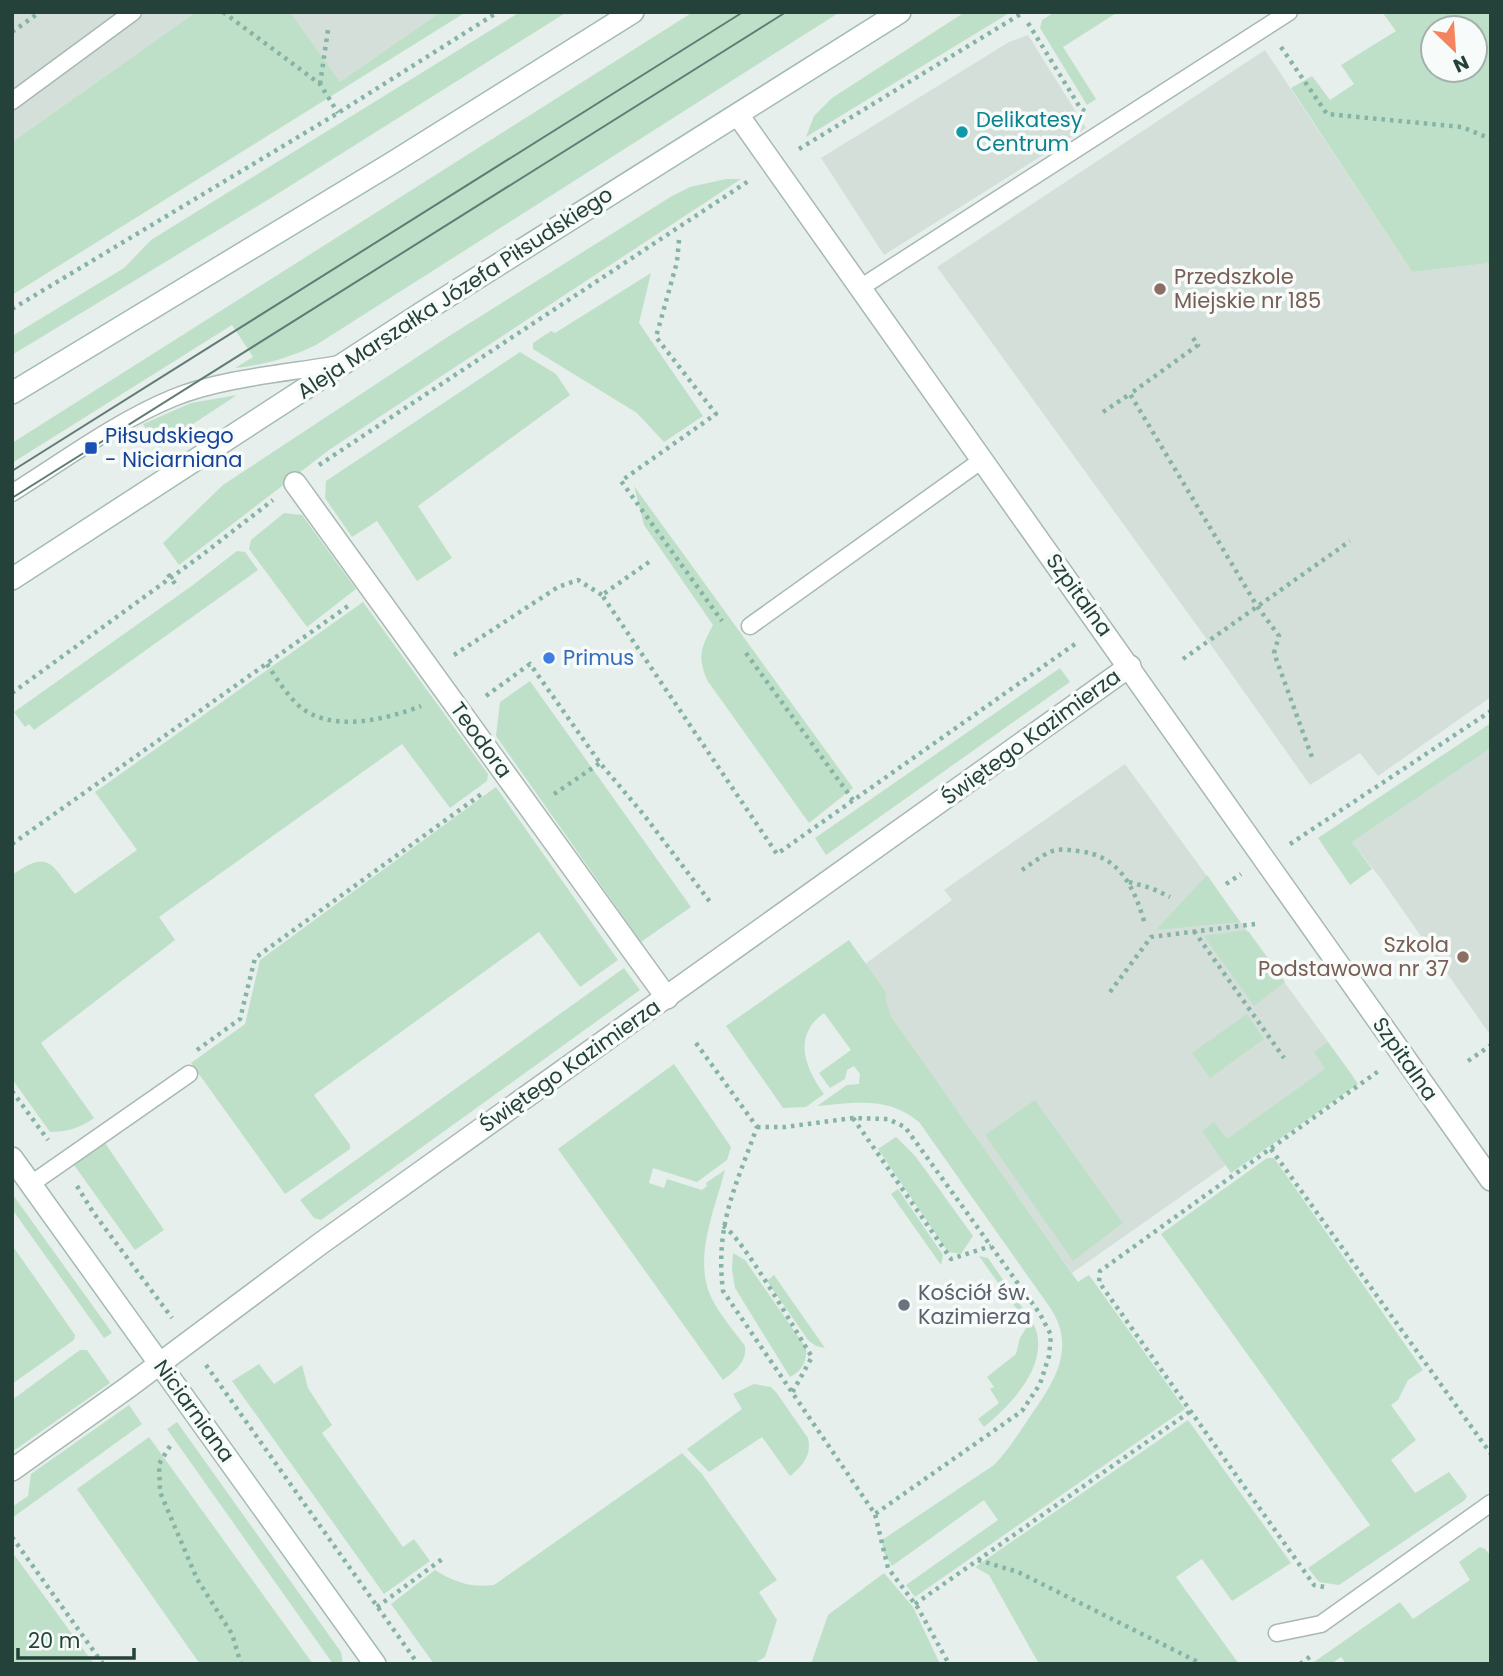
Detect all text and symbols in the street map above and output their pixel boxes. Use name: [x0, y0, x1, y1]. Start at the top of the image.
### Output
north arrow: [1419, 14, 1489, 84]
text: N: [1449, 49, 1473, 79]
place label: Delikatesy Centrum: [976, 105, 1083, 158]
marker: Delikatesy Centrum: [954, 124, 970, 140]
street label: Aleja Marszałka Józefa Piłsudskiego: [291, 179, 618, 406]
place label: Przedszkole Miejskie nr 185: [1174, 262, 1321, 315]
marker: Przedszkole Miejskie nr 185: [1152, 281, 1168, 297]
place label: Piłsudskiego - Niciarniana: [105, 421, 243, 474]
marker: Piłsudskiego - Niciarniana: [83, 440, 99, 456]
street label: Szpitalna: [1039, 547, 1119, 642]
place label: Primus: [563, 643, 634, 672]
marker: Primus: [541, 650, 557, 666]
street label: Świętego Kazimierza: [935, 662, 1126, 811]
street label: Teodora: [444, 696, 519, 784]
place label: Szkola Podstawowa nr 37: [1258, 930, 1449, 983]
marker: Szkola Podstawowa nr 37: [1455, 949, 1471, 965]
street label: Świętego Kazimierza: [474, 992, 666, 1139]
street label: Szpitalna: [1366, 1011, 1445, 1106]
place label: Kościół św. Kazimierza: [918, 1278, 1031, 1331]
marker: Kościół św. Kazimierza: [896, 1297, 912, 1313]
street label: Niciarniana: [147, 1354, 241, 1468]
scale bar: [18, 1616, 133, 1660]
text: 20 m: [28, 1626, 81, 1655]

